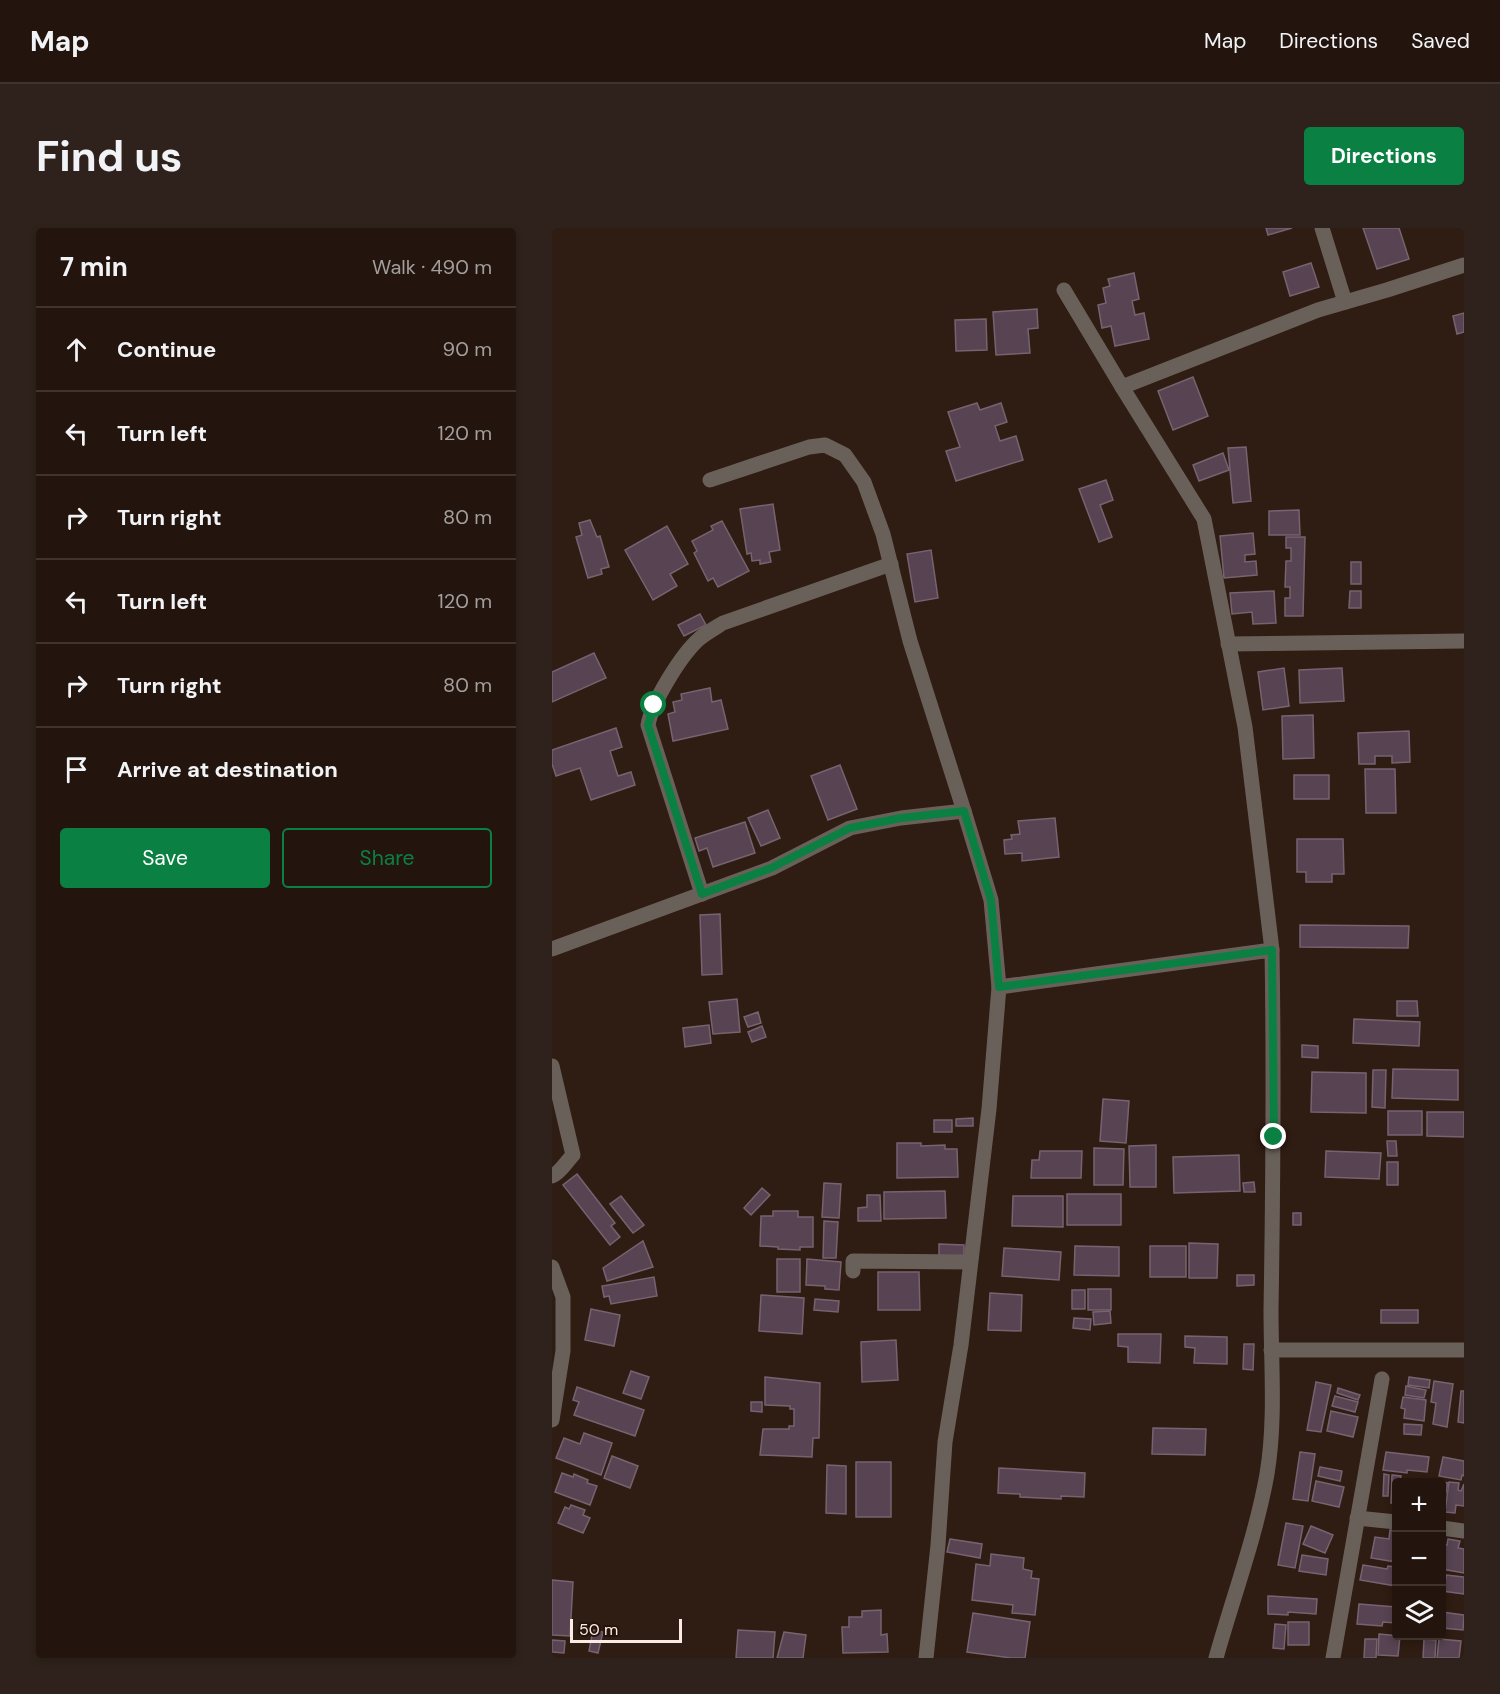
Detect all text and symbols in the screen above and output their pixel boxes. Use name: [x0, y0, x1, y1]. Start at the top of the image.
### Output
text: Map: [30, 23, 90, 60]
text: Map: [1204, 27, 1246, 55]
text: Directions: [1279, 27, 1378, 55]
text: Saved: [1411, 27, 1470, 55]
button: Directions: [1304, 127, 1464, 185]
text: Find us: [36, 129, 182, 184]
text: 7 min: [60, 250, 128, 284]
text: Walk · 490 m: [372, 254, 492, 280]
icon: ahead: [60, 333, 93, 366]
text: Continue: [117, 335, 216, 364]
text: 90 m: [443, 336, 492, 362]
icon: left: [60, 417, 93, 450]
text: Turn left: [117, 419, 207, 448]
text: 120 m: [438, 420, 492, 446]
icon: right: [60, 501, 93, 534]
text: Turn right: [117, 503, 222, 532]
text: 80 m: [443, 504, 492, 530]
icon: left: [60, 585, 93, 618]
text: Turn left: [117, 587, 207, 616]
text: 120 m: [438, 588, 492, 614]
icon: right: [60, 669, 93, 702]
text: Turn right: [117, 671, 222, 700]
text: 80 m: [443, 672, 492, 698]
route start: [640, 691, 666, 717]
icon: arrive: [60, 753, 93, 786]
text: Arrive at destination: [117, 755, 338, 784]
button: Save: [60, 828, 270, 888]
button: Share: [282, 828, 492, 888]
route end: [1260, 1123, 1286, 1149]
map controls: [1392, 1478, 1446, 1640]
button: +: [1392, 1478, 1446, 1532]
button: −: [1392, 1532, 1446, 1586]
button: layers: [1392, 1586, 1446, 1640]
scale bar: [570, 1616, 682, 1644]
text: 50 m: [579, 1619, 618, 1640]

